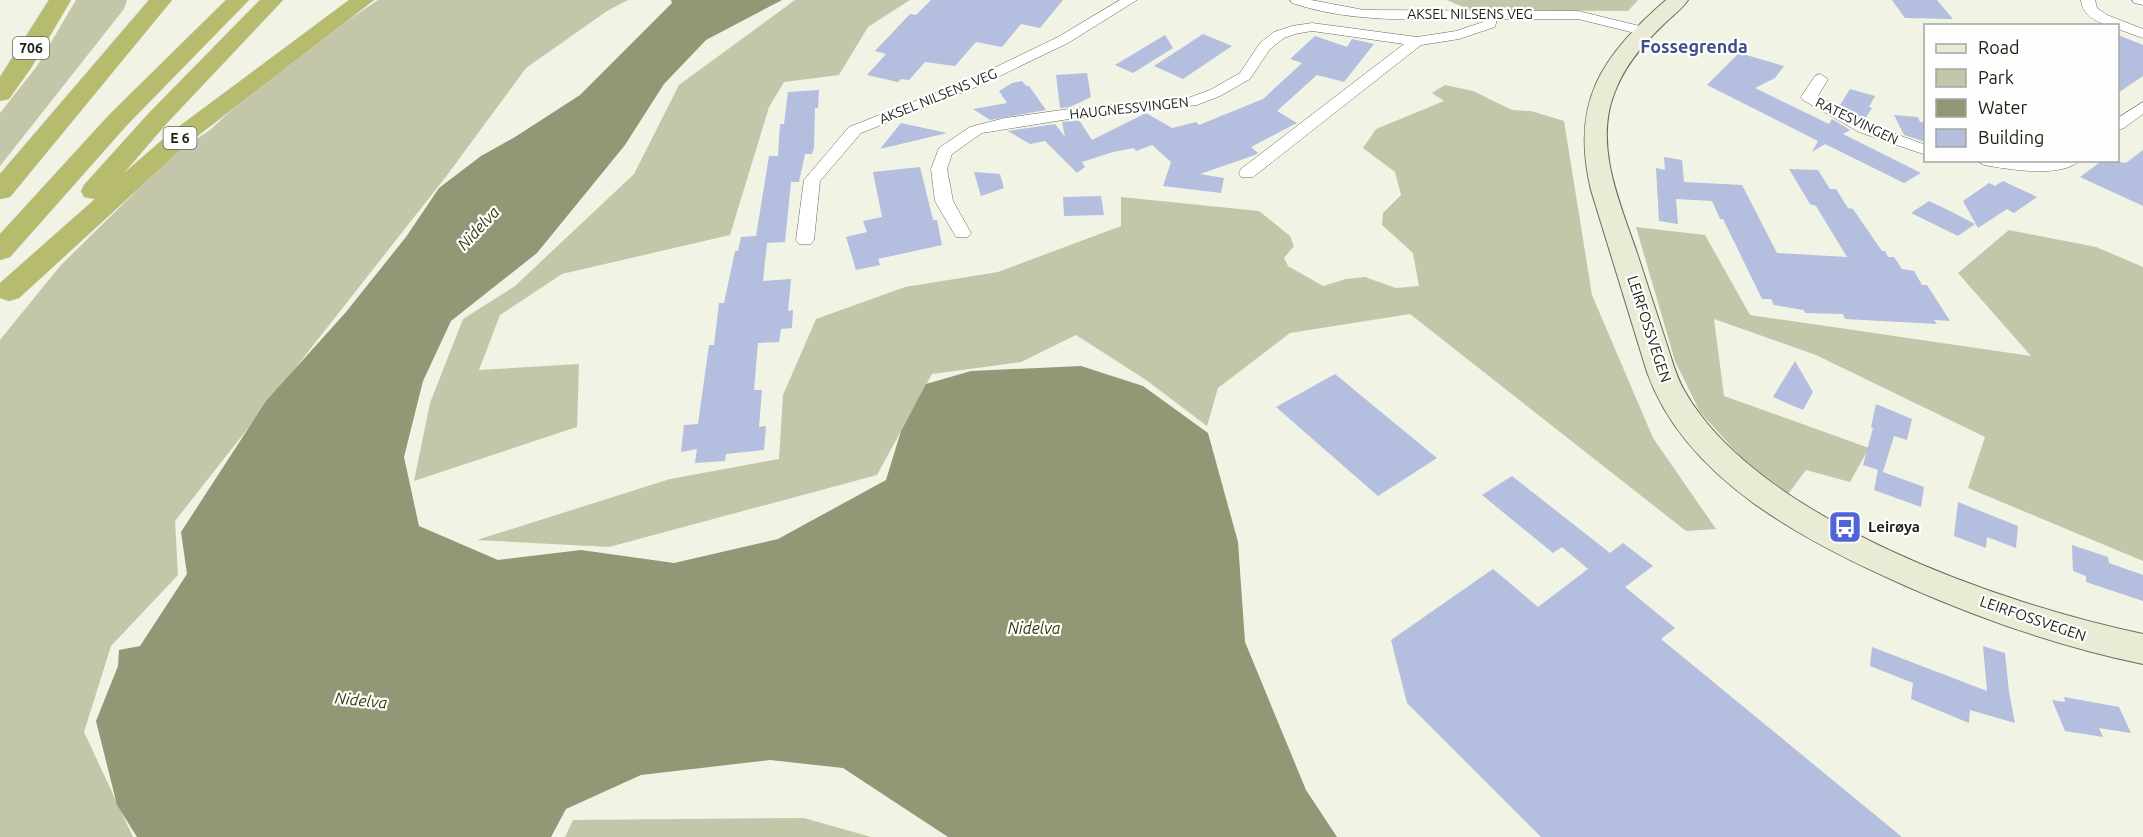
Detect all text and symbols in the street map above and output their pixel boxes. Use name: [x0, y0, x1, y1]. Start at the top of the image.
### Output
street label: AKSEL NILSENS VEG: [1407, 6, 1533, 22]
legend: [1924, 24, 2119, 162]
district label: Fossegrenda: [1640, 36, 1748, 56]
road number: 706: [13, 37, 49, 59]
text: Road: [1978, 37, 2020, 57]
street label: AKSEL NILSENS VEG: [877, 65, 999, 127]
text: Park: [1978, 67, 2014, 87]
street label: HAUGNESSVINGEN: [1069, 94, 1189, 122]
street label: RATESVINGEN: [1813, 94, 1901, 148]
text: Water: [1978, 97, 2028, 117]
road number: E 6: [164, 127, 196, 149]
text: Building: [1978, 127, 2044, 147]
water label: Nidelva: [453, 202, 503, 253]
street label: LEIRFOSSVEGEN: [1624, 273, 1675, 384]
bus stop icon: Leirøya: [1827, 509, 1863, 545]
place label: Leirøya: [1868, 518, 1920, 535]
street label: LEIRFOSSVEGEN: [1978, 592, 2089, 645]
water label: Nidelva: [1008, 619, 1061, 637]
water label: Nidelva: [334, 688, 388, 712]

